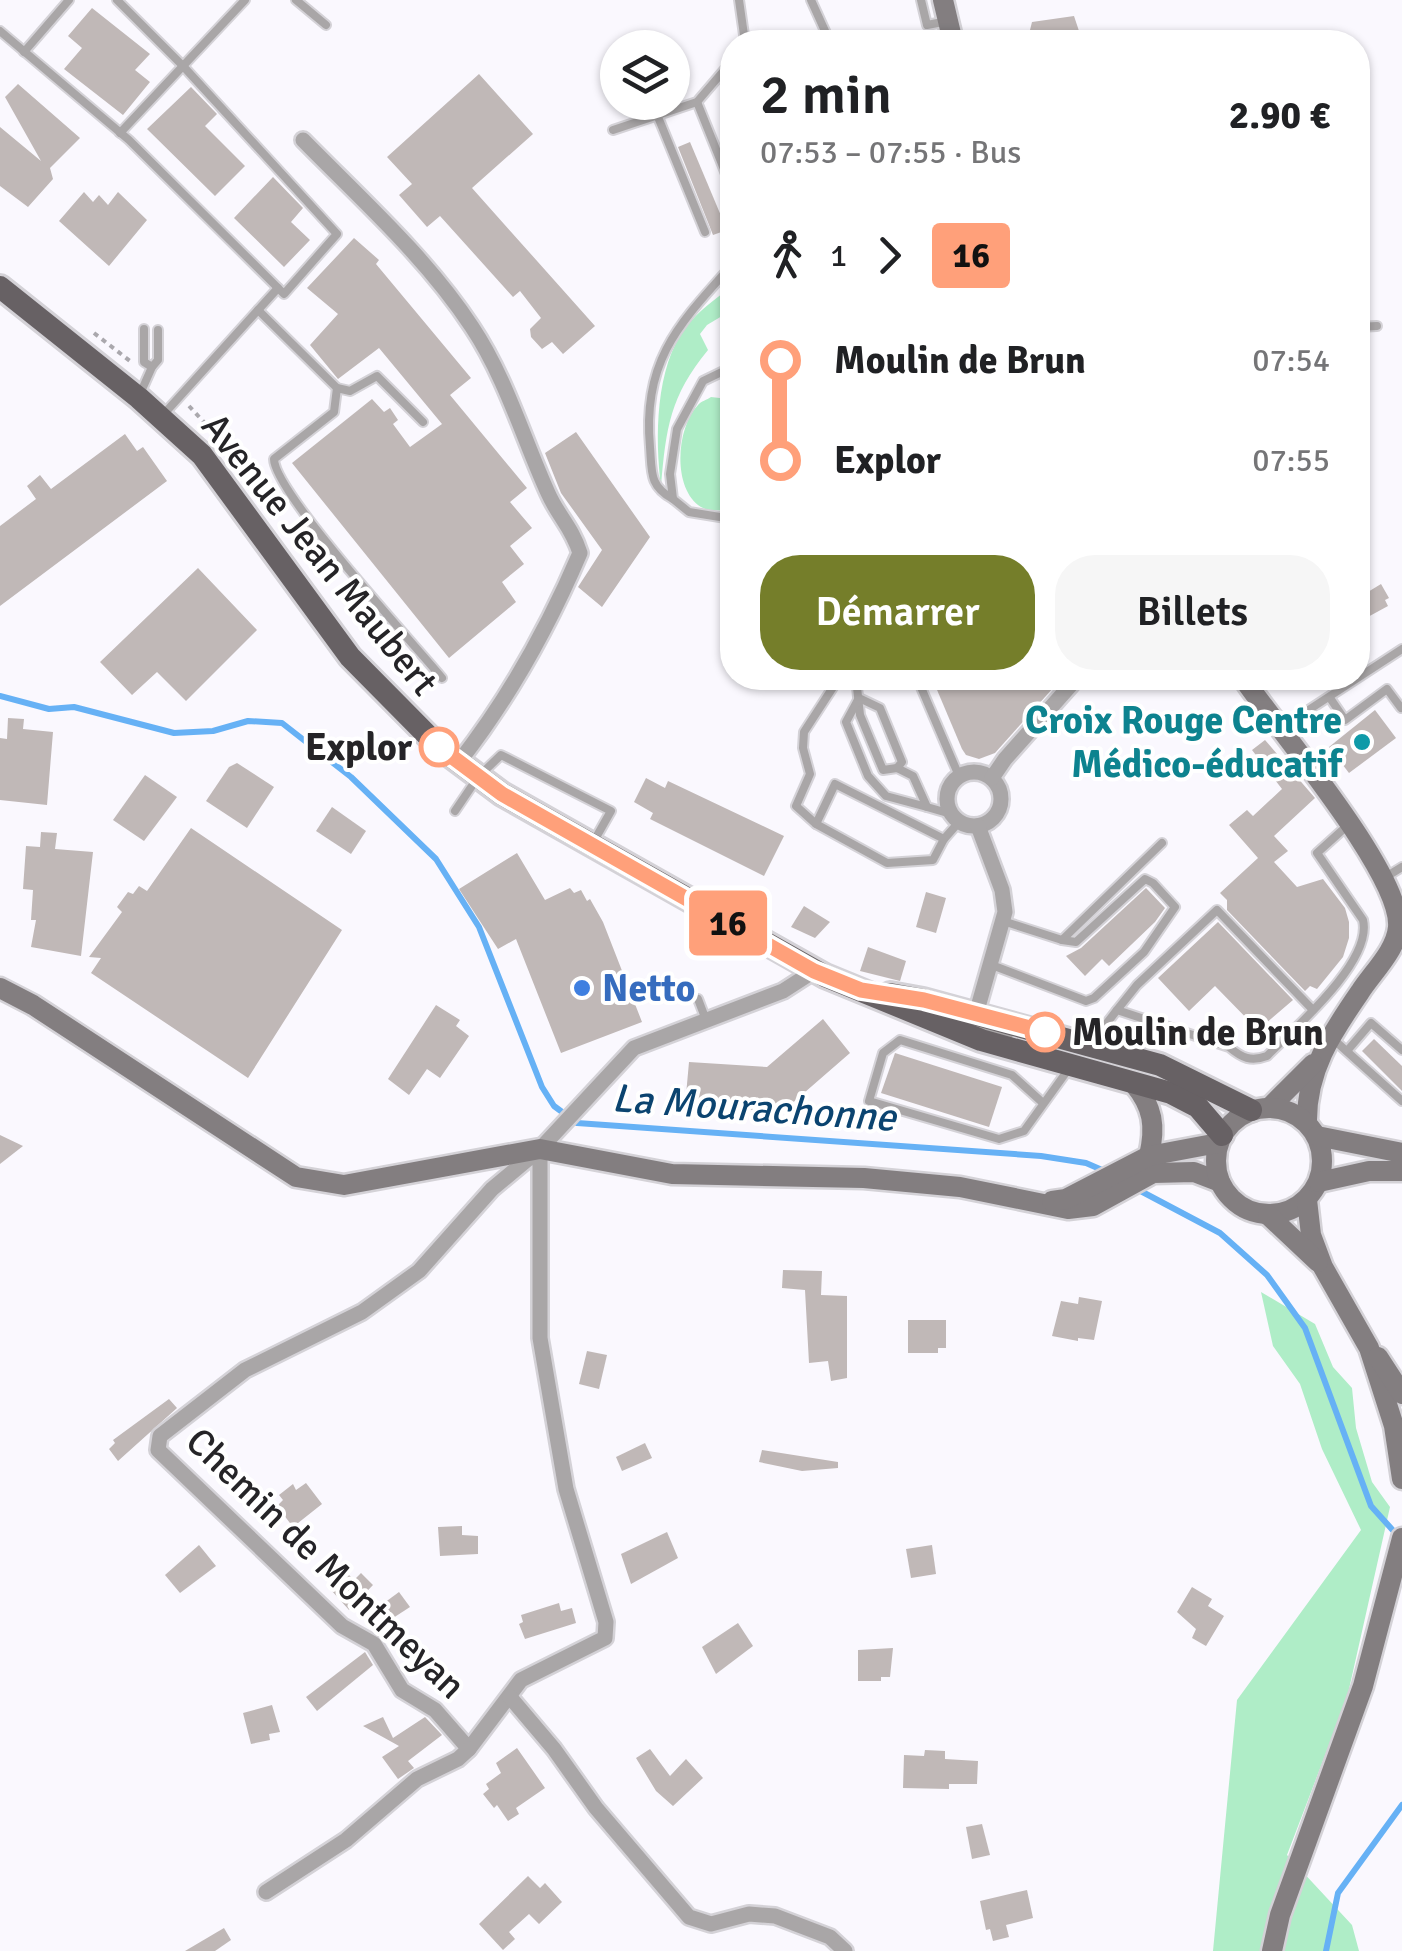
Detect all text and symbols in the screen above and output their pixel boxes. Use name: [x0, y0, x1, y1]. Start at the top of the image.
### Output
map controls: [600, 30, 690, 120]
button: layers: [600, 30, 690, 120]
text: 2 min: [760, 61, 892, 129]
text: 2.90 €: [1229, 92, 1330, 139]
text: 07:53 – 07:55 · Bus: [760, 133, 1021, 172]
icon: walk: [760, 228, 815, 283]
icon: forward: [862, 228, 917, 283]
text: 16: [952, 234, 990, 277]
text: 1: [830, 236, 847, 275]
text: Moulin de Brun: [834, 337, 1086, 384]
text: 07:54: [1252, 341, 1330, 380]
street label: Avenue Jean Maubert: [191, 404, 448, 705]
text: Explor: [834, 437, 941, 484]
text: 07:55: [1252, 441, 1330, 480]
button: Démarrer: [760, 555, 1035, 670]
button: Billets: [1055, 555, 1330, 670]
place label: Croix Rouge Centre Médico-éducatif: [1025, 697, 1344, 788]
place label: Explor: [305, 724, 413, 771]
marker: Explor: [420, 728, 458, 766]
marker: Croix Rouge Centre Médico-éducatif: [1351, 731, 1373, 753]
line badge: 16: [683, 890, 773, 956]
text: 16: [709, 902, 747, 945]
place label: Netto: [602, 965, 695, 1012]
marker: Netto: [571, 977, 593, 999]
place label: Moulin de Brun: [1072, 1009, 1324, 1056]
marker: Moulin de Brun: [1026, 1013, 1064, 1051]
water label: La Mourachonne: [610, 1073, 899, 1143]
street label: Chemin de Montmeyan: [176, 1418, 475, 1709]

